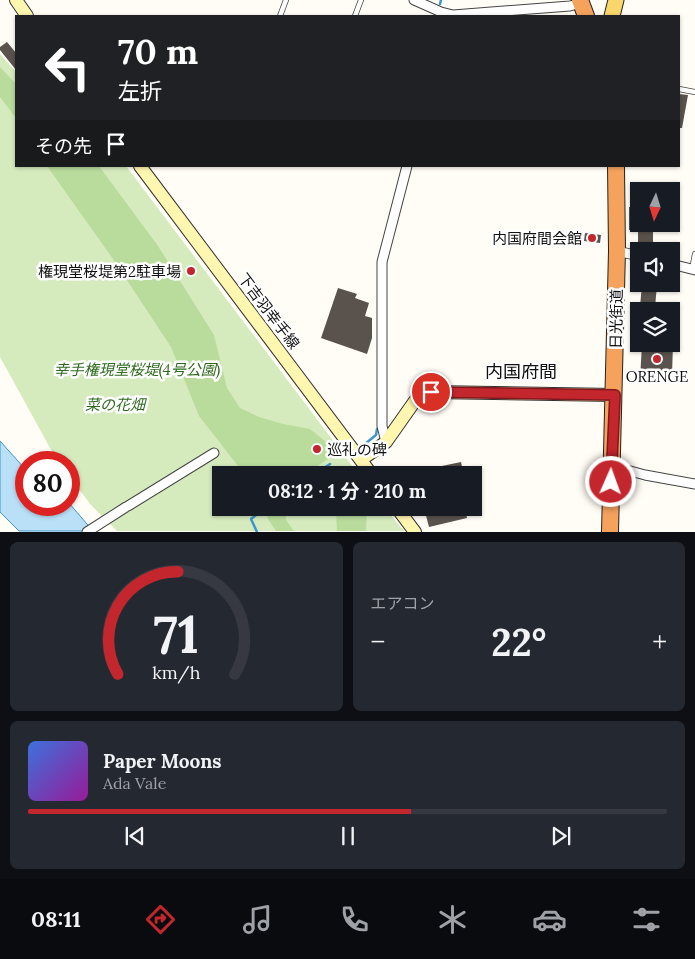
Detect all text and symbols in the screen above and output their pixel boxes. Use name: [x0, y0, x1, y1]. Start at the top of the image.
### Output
text: 70 m: [118, 29, 198, 74]
icon: left: [35, 35, 100, 100]
text: 左折: [118, 77, 162, 105]
icon: arrive: [102, 130, 130, 158]
text: その先: [35, 134, 92, 158]
north arrow: [630, 182, 680, 232]
map controls: [630, 182, 680, 352]
place label: 内国府間会館: [492, 229, 582, 248]
marker: 内国府間会館: [586, 232, 598, 244]
button: sound: [630, 242, 680, 292]
place label: 権現堂桜堤第2駐車場: [38, 262, 181, 281]
marker: 権現堂桜堤第2駐車場: [185, 265, 197, 277]
street label: 下吉羽幸手線: [234, 269, 304, 353]
street label: 日光街道: [606, 289, 626, 349]
button: layers: [630, 302, 680, 352]
marker: ORENGE: [651, 353, 663, 365]
park label: 幸手権現堂桜堤(4号公園): [54, 360, 220, 380]
district label: 内国府間: [485, 360, 557, 383]
place label: ORENGE: [626, 367, 688, 386]
pin: [410, 371, 452, 413]
icon: arrive: [417, 378, 445, 406]
park label: 菜の花畑: [85, 395, 147, 414]
place label: 巡礼の碑: [327, 440, 387, 459]
marker: 巡礼の碑: [311, 443, 323, 455]
speed limit sign: 80: [15, 451, 80, 516]
position arrow: [584, 455, 636, 507]
text: 08:12 · 1 分 · 210 m: [268, 479, 426, 503]
text: エアコン: [371, 593, 435, 613]
text: 71: [153, 601, 199, 667]
text: 22°: [491, 618, 546, 666]
text: −: [371, 624, 385, 660]
text: +: [652, 624, 667, 660]
text: km/h: [152, 661, 201, 684]
text: Paper Moons: [103, 749, 222, 773]
text: Ada Vale: [103, 773, 166, 793]
icon: previous: [121, 822, 149, 850]
icon: pause: [334, 822, 362, 850]
icon: next: [547, 822, 575, 850]
icon: directions: [143, 902, 178, 937]
icon: music: [240, 902, 275, 937]
icon: phone: [337, 902, 372, 937]
icon: climate: [435, 902, 470, 937]
icon: car: [532, 902, 567, 937]
icon: filters: [629, 902, 664, 937]
text: 08:11: [31, 905, 81, 933]

